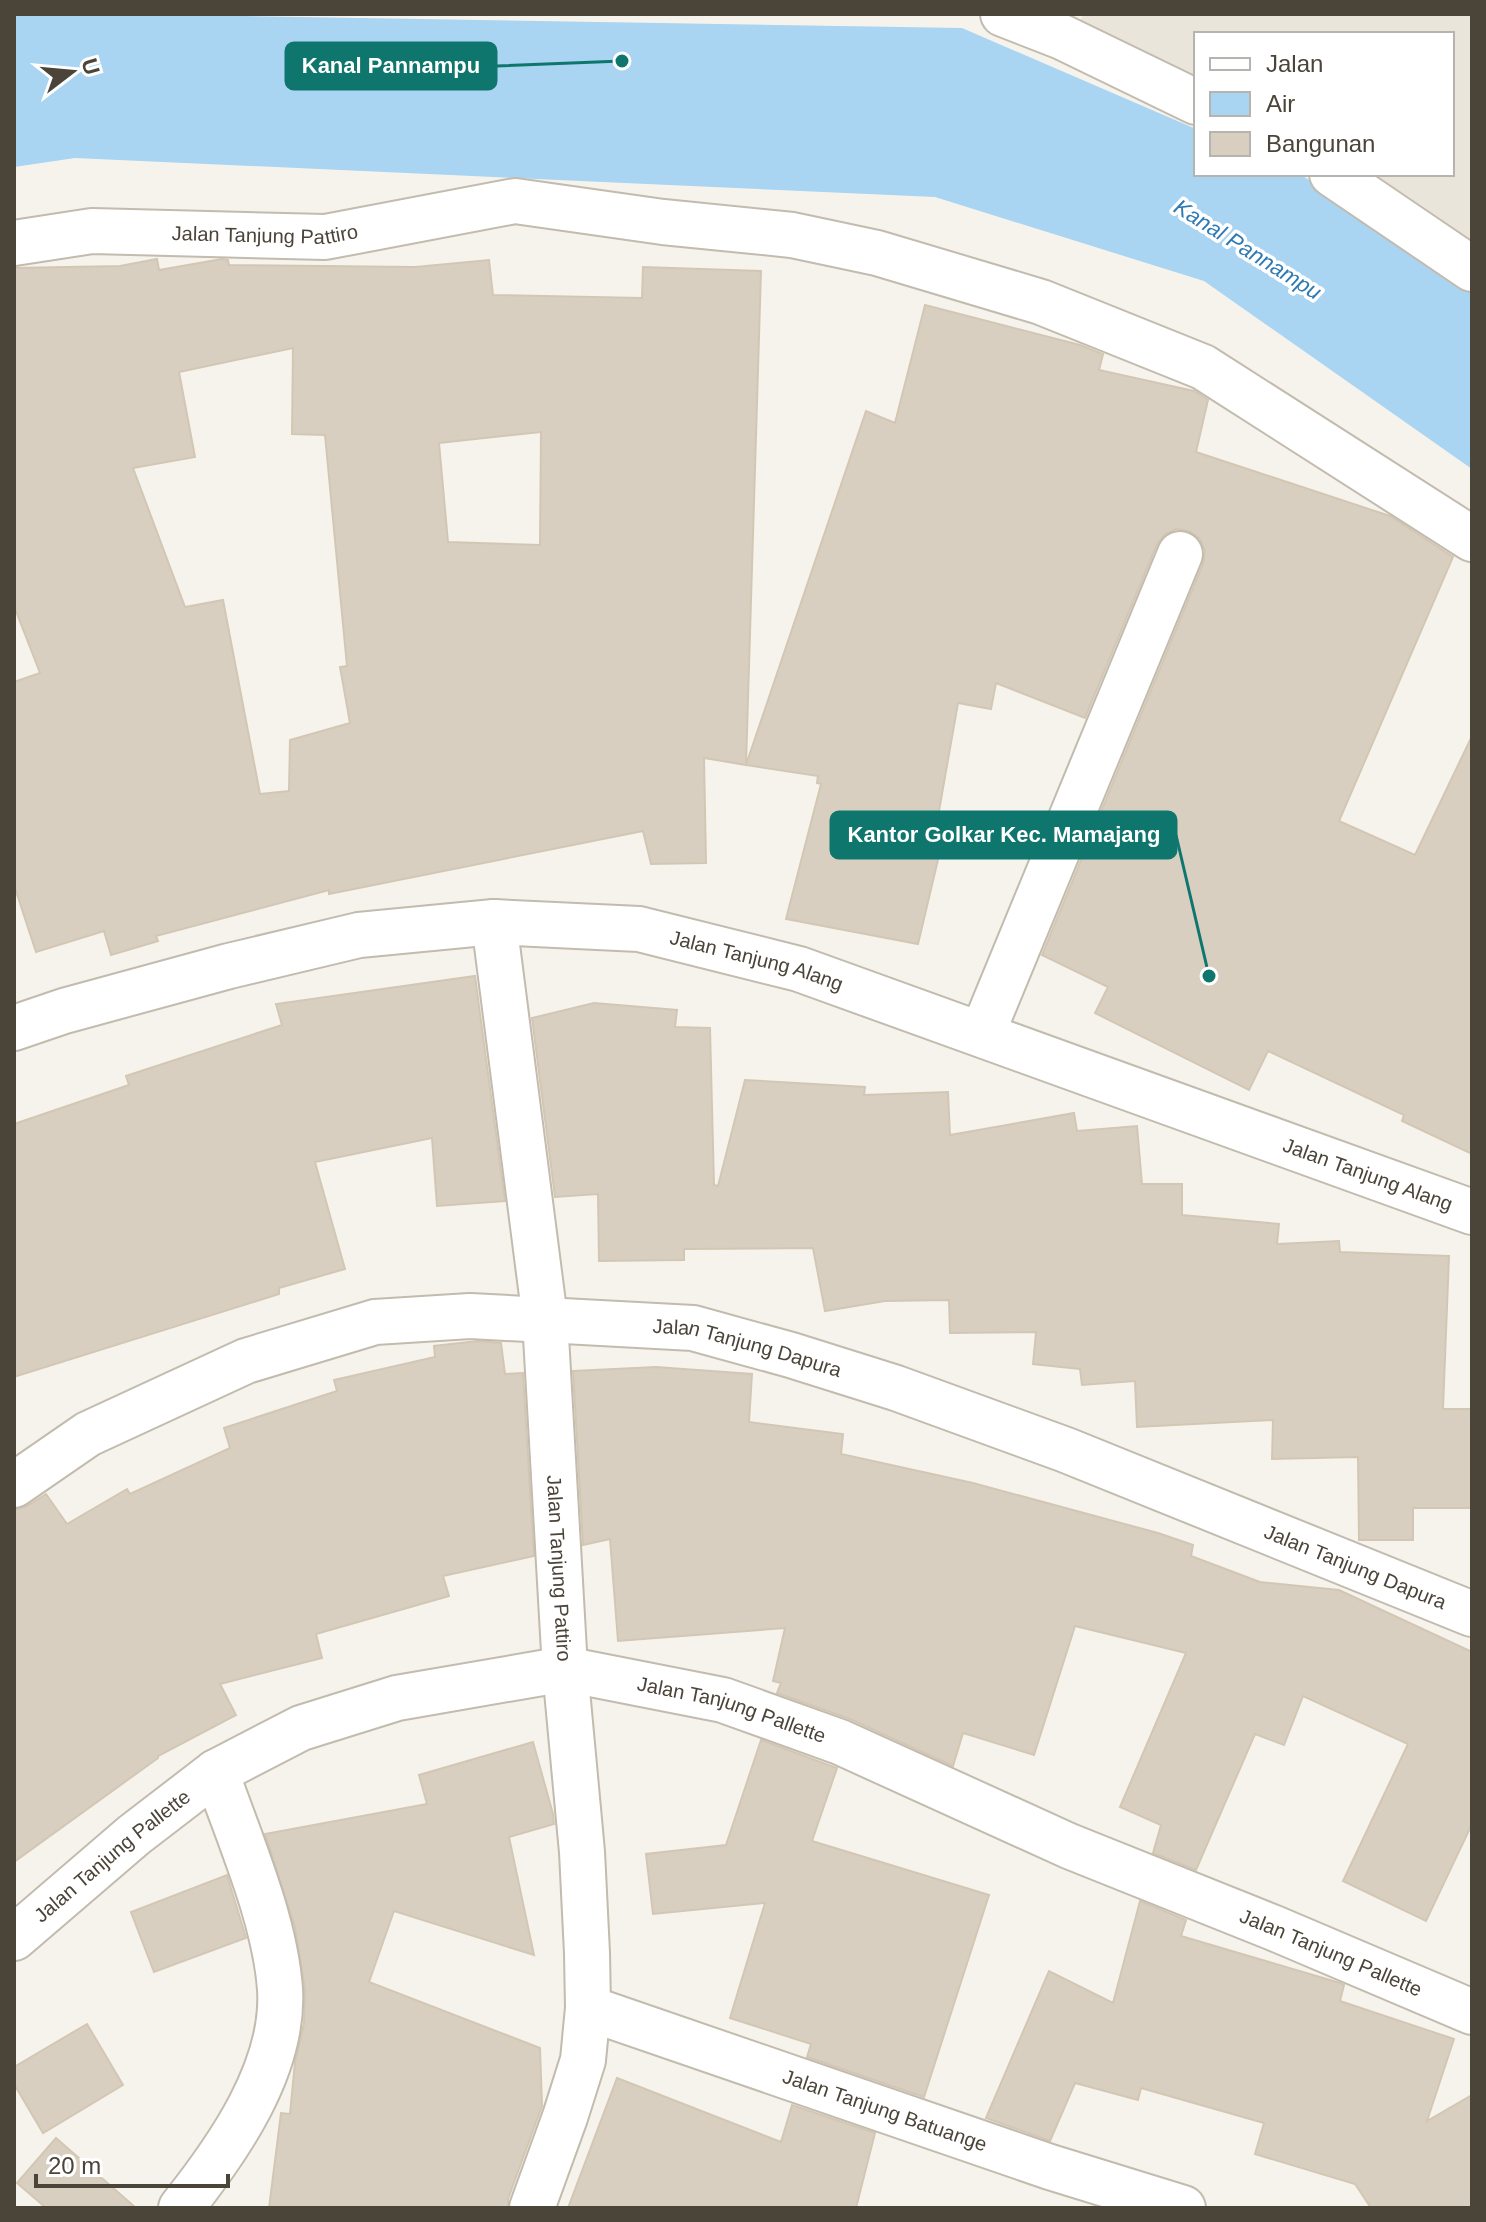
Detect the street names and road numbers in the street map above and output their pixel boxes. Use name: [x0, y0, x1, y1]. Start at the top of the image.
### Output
street label: Jalan Tanjung Pattiro: [172, 220, 360, 248]
street label: Jalan Tanjung Alang: [668, 926, 846, 995]
street label: Jalan Tanjung Alang: [1280, 1134, 1456, 1215]
street label: Jalan Tanjung Dapura: [652, 1315, 845, 1381]
street label: Jalan Tanjung Pattiro: [543, 1475, 576, 1662]
street label: Jalan Tanjung Dapura: [1261, 1520, 1450, 1614]
street label: Jalan Tanjung Pallette: [635, 1672, 829, 1747]
street label: Jalan Tanjung Pallette: [30, 1785, 194, 1927]
street label: Jalan Tanjung Pallette: [1237, 1905, 1425, 2001]
street label: Jalan Tanjung Batuange: [780, 2065, 990, 2155]

